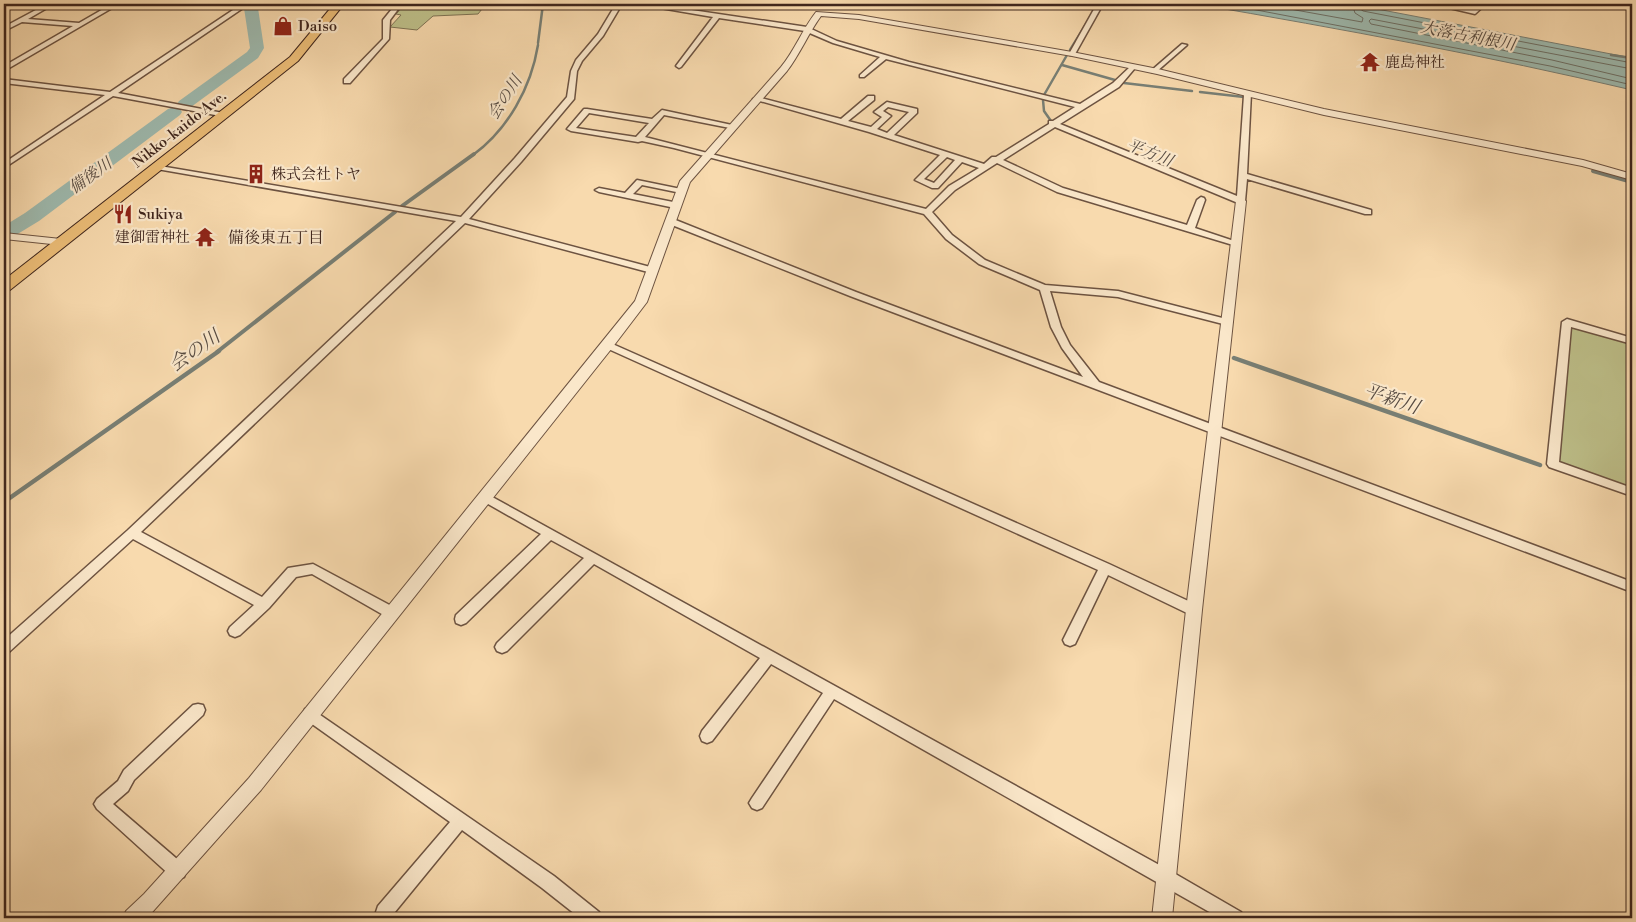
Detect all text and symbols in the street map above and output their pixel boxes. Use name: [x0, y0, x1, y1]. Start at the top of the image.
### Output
shop icon: Daiso: [272, 15, 294, 37]
place label: Daiso: [298, 17, 337, 36]
water label: 大落古利根川: [1419, 17, 1519, 55]
temple icon: 鹿島神社: [1359, 51, 1381, 73]
place label: 鹿島神社: [1385, 53, 1445, 72]
water label: 会の川: [483, 70, 527, 123]
street label: Nikko-kaido Ave.: [128, 87, 230, 172]
water label: 平方川: [1124, 135, 1177, 172]
water label: 備後川: [65, 152, 117, 198]
building icon: 株式会社トヤ: [245, 163, 267, 185]
place label: 株式会社トヤ: [271, 165, 361, 184]
restaurant icon: Sukiya: [112, 203, 134, 225]
place label: Sukiya: [138, 205, 183, 224]
temple icon: 建御雷神社: [194, 226, 216, 248]
place label: 建御雷神社: [115, 228, 190, 247]
district label: 備後東五丁目: [228, 228, 324, 248]
water label: 会の川: [164, 323, 226, 377]
water label: 平新川: [1361, 378, 1424, 420]

